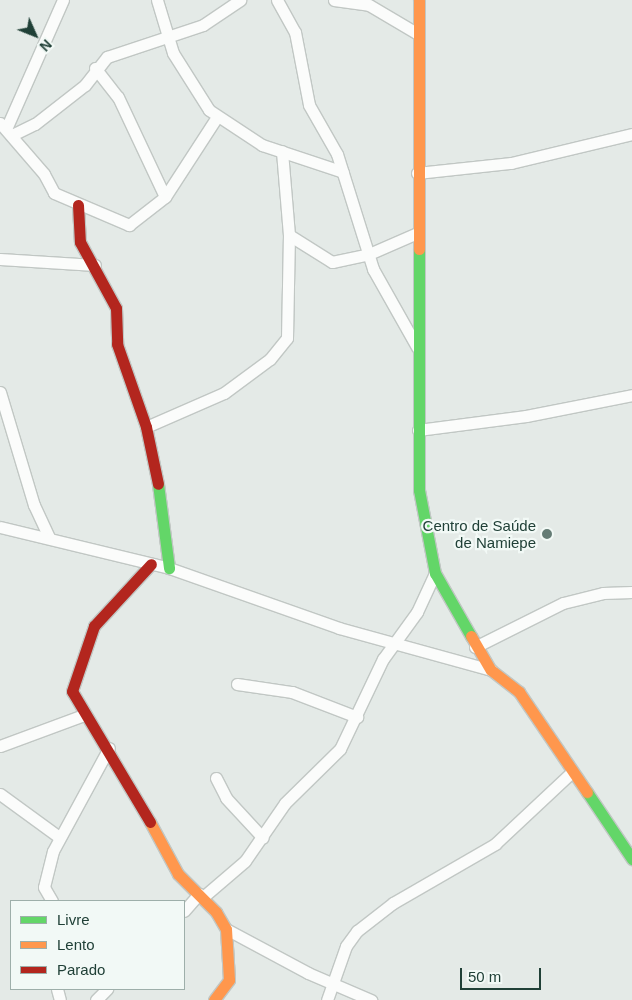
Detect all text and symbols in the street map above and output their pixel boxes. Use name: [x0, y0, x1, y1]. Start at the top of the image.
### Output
north arrow: [10, 10, 60, 60]
text: N: [37, 36, 55, 55]
place label: Centro de Saúde de Namiepe: [423, 516, 536, 551]
marker: Centro de Saúde de Namiepe: [540, 527, 554, 541]
legend: [10, 900, 185, 990]
text: Livre: [57, 911, 90, 928]
text: Lento: [57, 936, 95, 953]
scale bar: [462, 958, 543, 990]
text: Parado: [57, 961, 105, 978]
text: 50 m: [468, 968, 501, 985]

